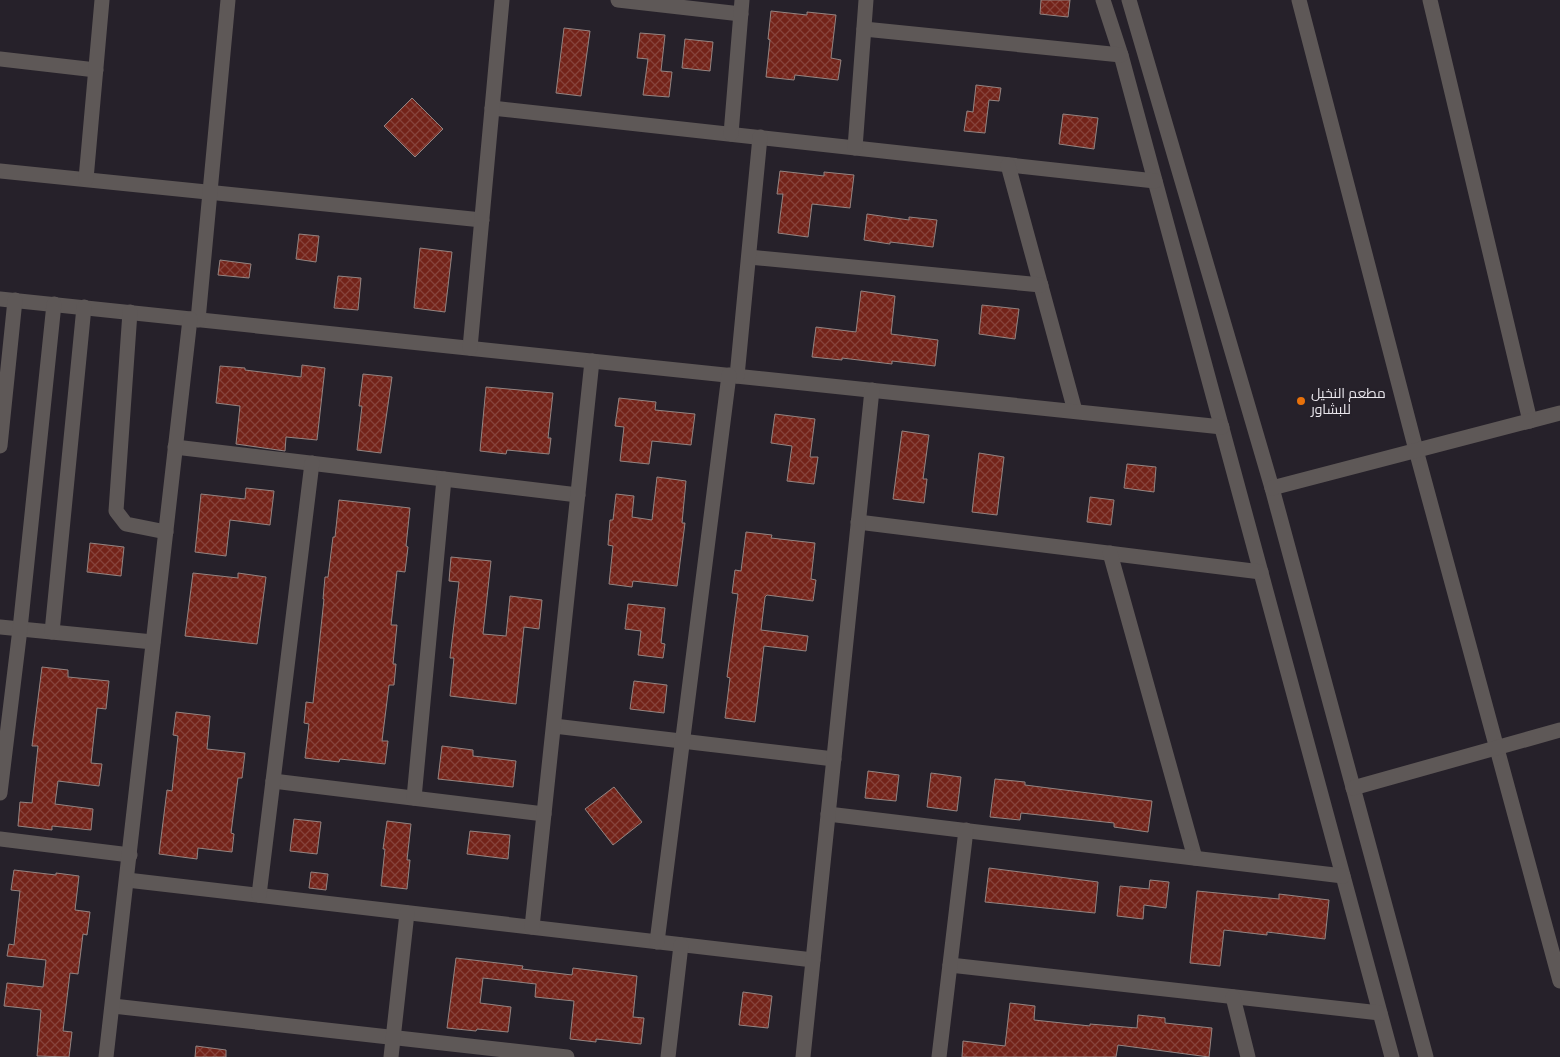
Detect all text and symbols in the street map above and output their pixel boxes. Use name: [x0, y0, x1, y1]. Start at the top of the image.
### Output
place label: مطعم النخيل للبشاور: [1310, 385, 1386, 418]
marker: مطعم النخيل للبشاور: [1295, 395, 1307, 407]

